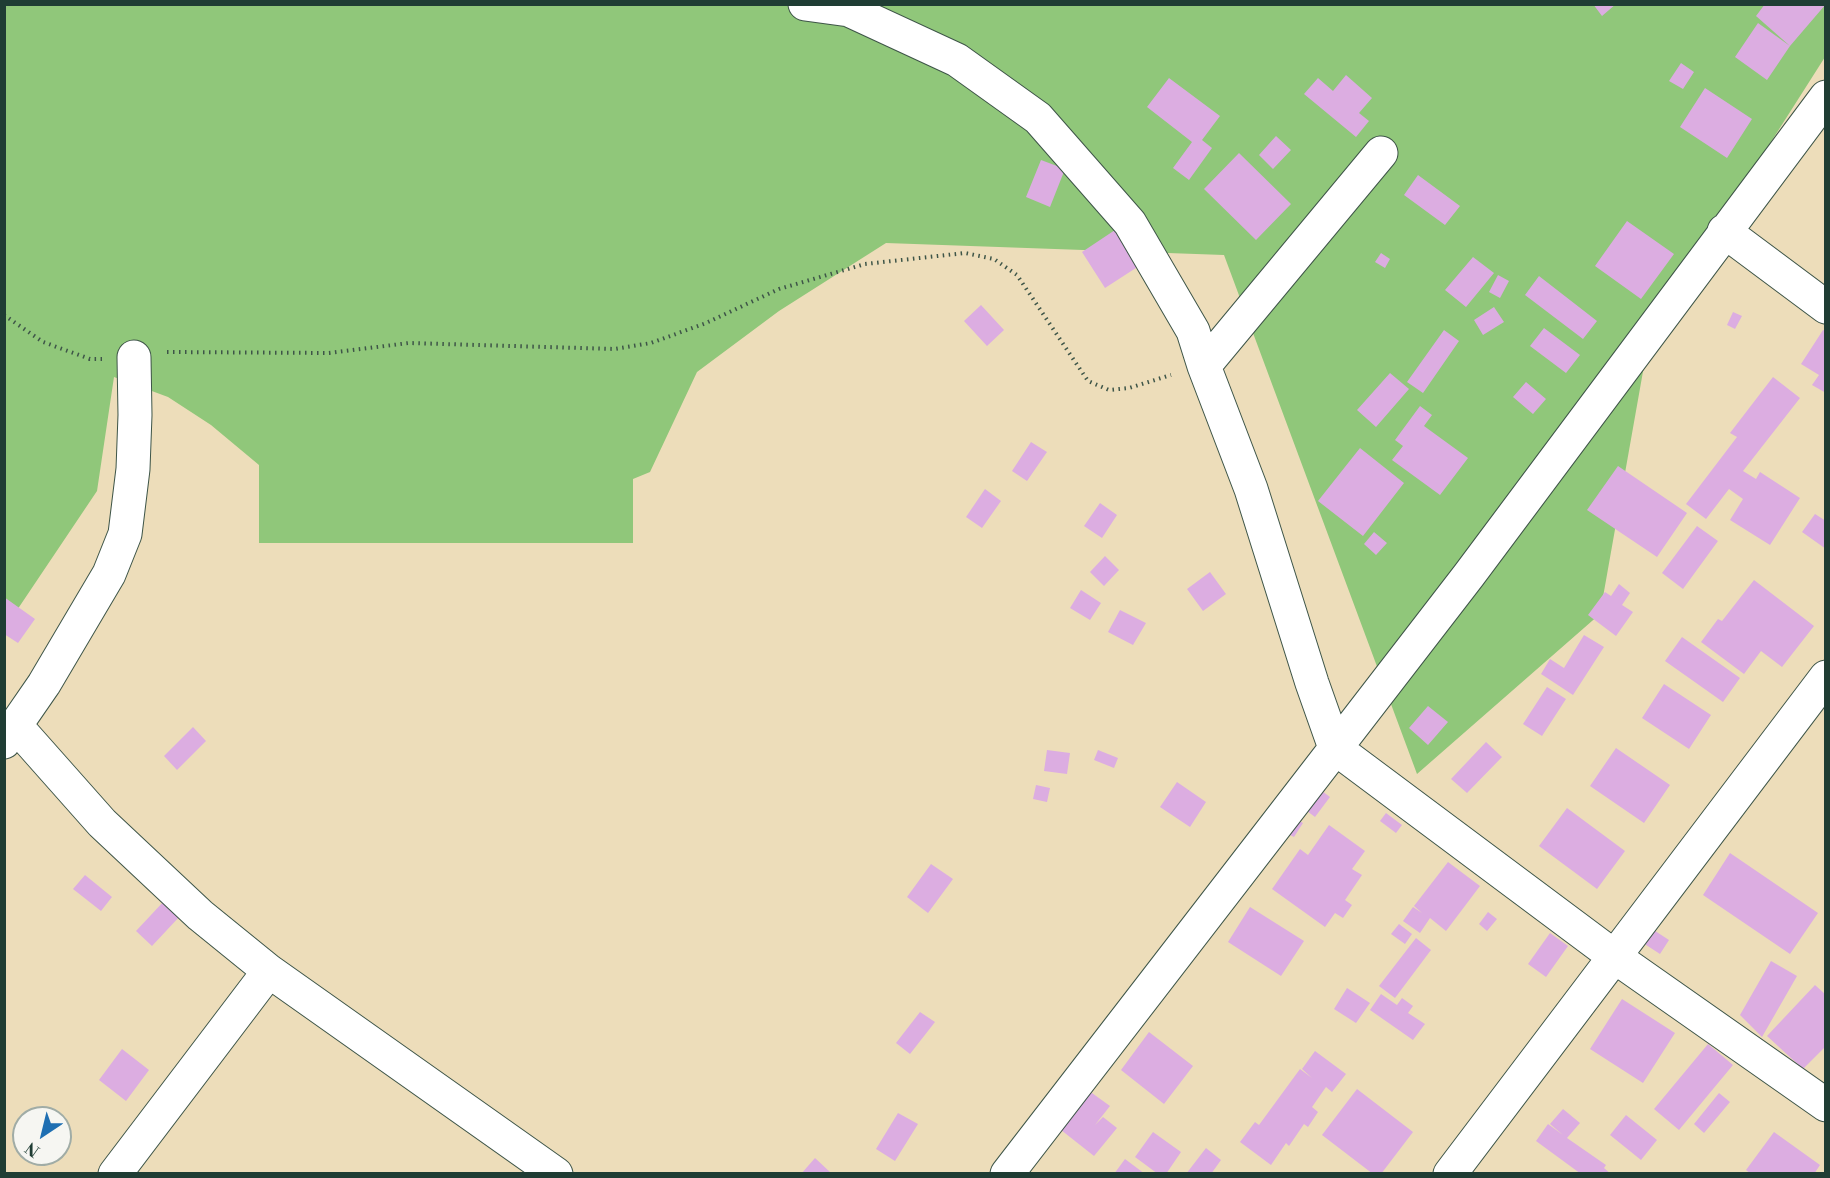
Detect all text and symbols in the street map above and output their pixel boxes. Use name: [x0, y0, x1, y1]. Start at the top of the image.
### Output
north arrow: [12, 1106, 72, 1166]
text: N: [22, 1137, 44, 1161]

